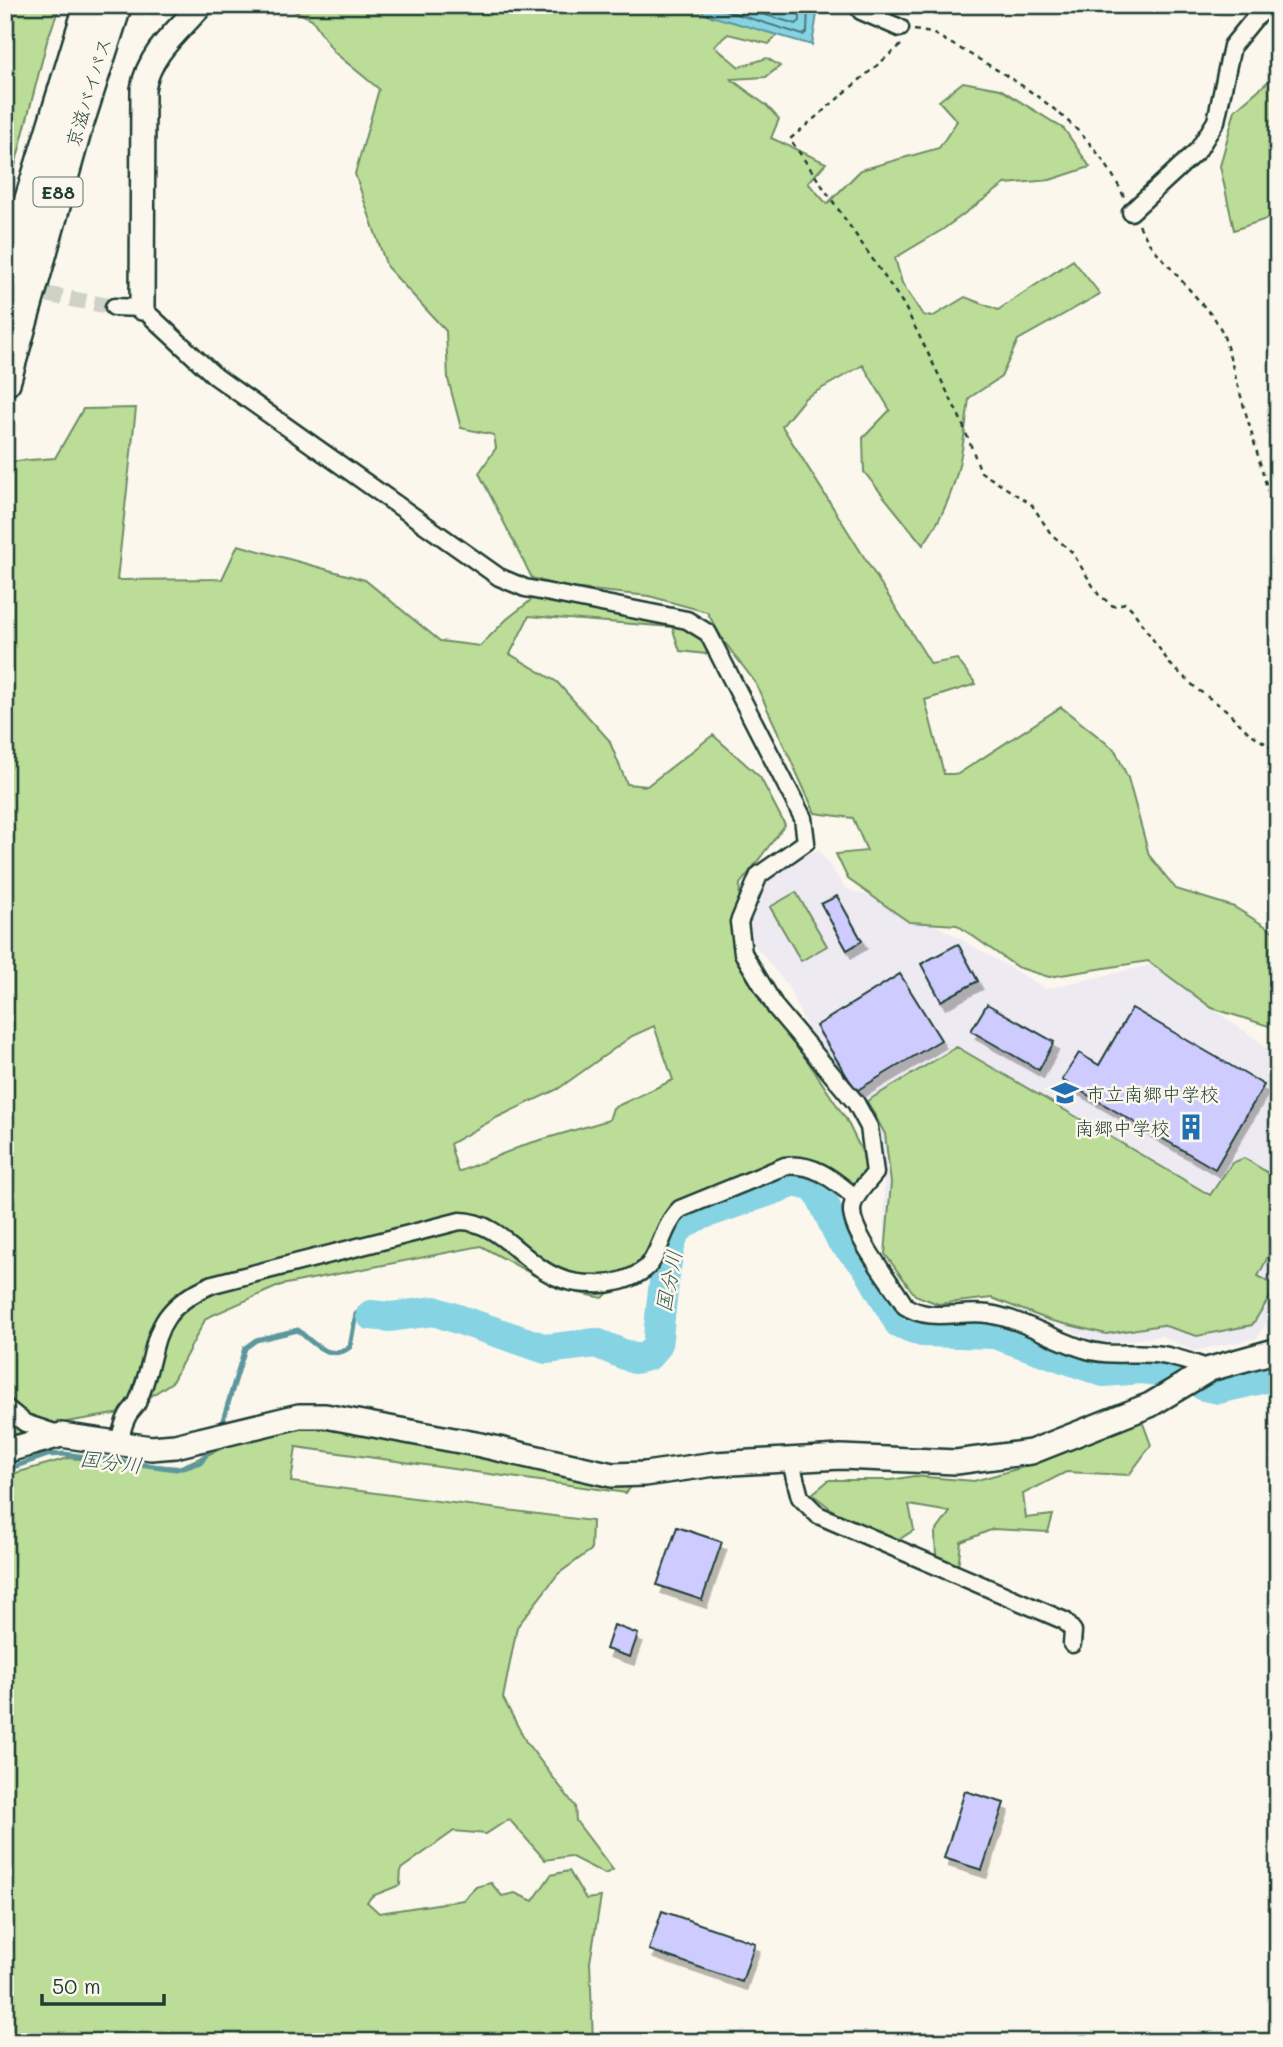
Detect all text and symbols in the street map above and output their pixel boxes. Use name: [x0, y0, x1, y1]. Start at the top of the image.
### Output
street label: 京滋バイパス: [59, 34, 117, 150]
road number: E88: [34, 177, 82, 206]
school or university icon: 市立南郷中学校: [1050, 1078, 1080, 1108]
place label: 市立南郷中学校: [1086, 1081, 1219, 1106]
building icon: 南郷中学校: [1176, 1112, 1206, 1142]
place label: 南郷中学校: [1075, 1115, 1170, 1140]
water label: 国分川: [649, 1248, 687, 1314]
water label: 国分川: [78, 1444, 144, 1478]
scale bar: [42, 1963, 164, 2007]
text: 50 m: [52, 1972, 101, 1999]

